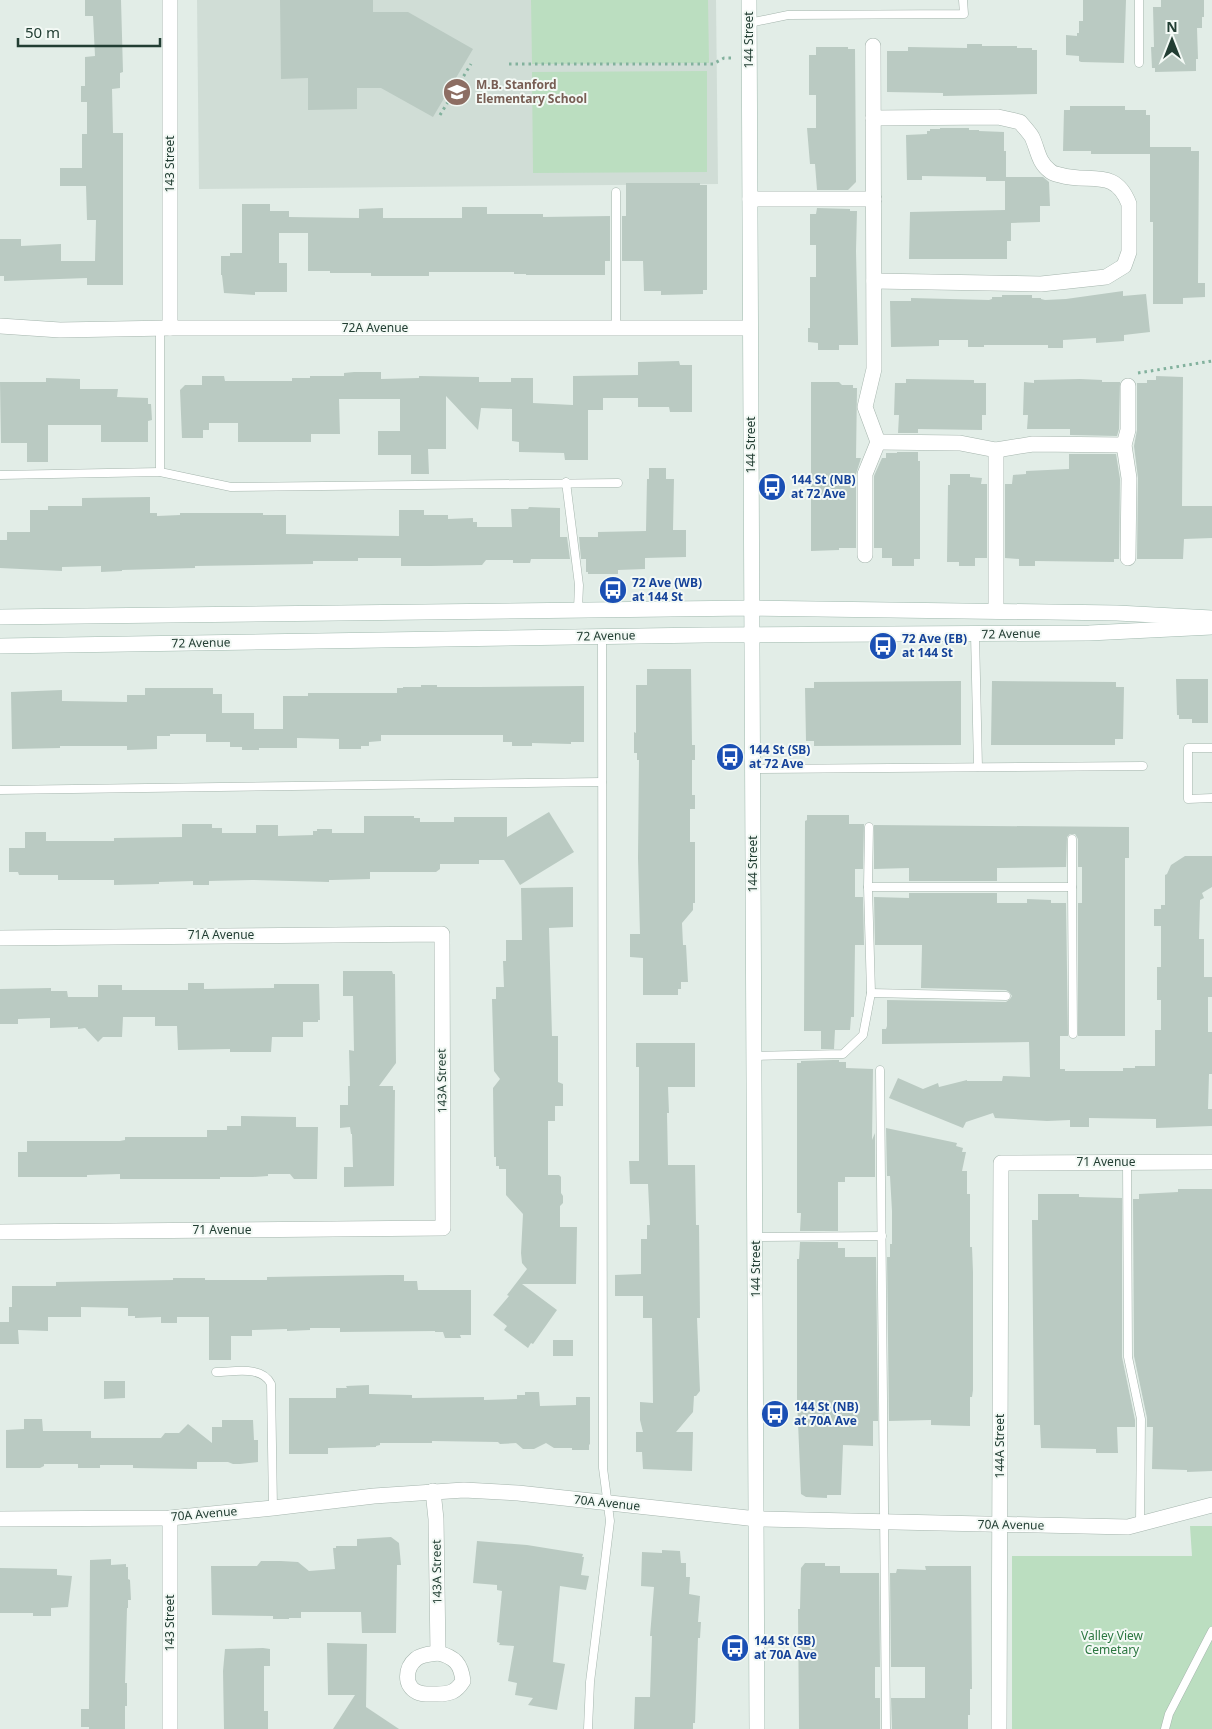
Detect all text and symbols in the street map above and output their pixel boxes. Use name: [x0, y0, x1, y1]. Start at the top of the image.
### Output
street label: 144 Street: [740, 11, 757, 69]
scale bar: [18, 15, 160, 47]
north arrow: [1147, 15, 1197, 65]
text: N: [1166, 17, 1178, 36]
text: 50 m: [25, 22, 60, 42]
place label: M.B. Stanford Elementary School: [476, 76, 587, 107]
school or university icon: M.B. Stanford Elementary School: [442, 77, 472, 107]
street label: 143 Street: [161, 135, 178, 193]
street label: 72A Avenue: [342, 319, 409, 336]
street label: 144 Street: [742, 416, 759, 474]
place label: 144 St (NB) at 72 Ave: [791, 471, 856, 502]
bus stop icon: 144 St (NB) at 72 Ave: [757, 472, 787, 502]
place label: 72 Ave (WB) at 144 St: [632, 574, 702, 605]
bus stop icon: 72 Ave (WB) at 144 St: [598, 575, 628, 605]
street label: 72 Avenue: [981, 624, 1041, 643]
street label: 72 Avenue: [576, 626, 636, 645]
place label: 72 Ave (EB) at 144 St: [902, 630, 967, 661]
bus stop icon: 72 Ave (EB) at 144 St: [868, 631, 898, 661]
street label: 72 Avenue: [171, 633, 231, 652]
place label: 144 St (SB) at 72 Ave: [749, 741, 810, 772]
bus stop icon: 144 St (SB) at 72 Ave: [715, 742, 745, 772]
street label: 144 Street: [744, 835, 761, 893]
street label: 71A Avenue: [188, 926, 255, 943]
street label: 143A Street: [432, 1048, 451, 1114]
street label: 71 Avenue: [1077, 1153, 1136, 1170]
street label: 71 Avenue: [193, 1221, 252, 1238]
street label: 144 Street: [747, 1240, 764, 1298]
place label: 144 St (NB) at 70A Ave: [794, 1398, 859, 1429]
bus stop icon: 144 St (NB) at 70A Ave: [760, 1399, 790, 1429]
street label: 144A Street: [991, 1413, 1008, 1478]
street label: 70A Avenue: [573, 1491, 641, 1514]
street label: 70A Avenue: [170, 1502, 238, 1525]
street label: 70A Avenue: [978, 1515, 1045, 1534]
street label: 143A Street: [427, 1539, 446, 1605]
street label: 143 Street: [161, 1594, 178, 1652]
park label: Valley View Cemetary: [1081, 1627, 1144, 1658]
place label: 144 St (SB) at 70A Ave: [754, 1632, 817, 1663]
bus stop icon: 144 St (SB) at 70A Ave: [720, 1633, 750, 1663]

